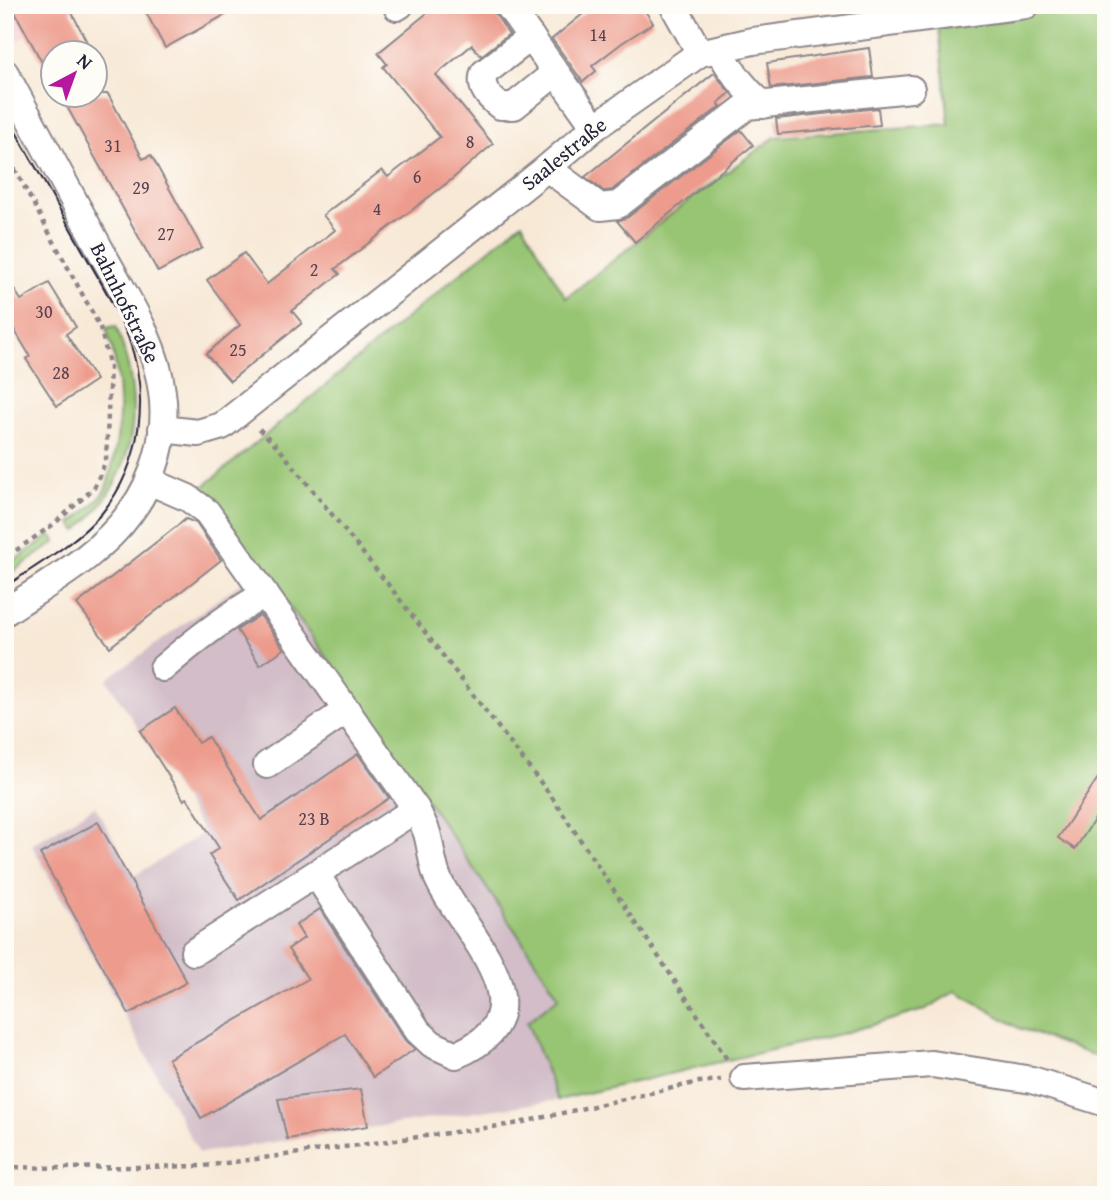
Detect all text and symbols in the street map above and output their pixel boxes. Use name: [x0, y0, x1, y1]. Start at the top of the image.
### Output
house number: 14: [589, 21, 607, 48]
north arrow: [38, 38, 108, 108]
text: N: [71, 46, 99, 76]
street label: Saalestraße: [514, 109, 613, 198]
house number: 8: [466, 128, 474, 155]
house number: 31: [104, 132, 122, 159]
house number: 6: [413, 163, 421, 190]
house number: 29: [132, 174, 150, 201]
house number: 4: [373, 195, 381, 222]
house number: 27: [157, 220, 175, 247]
street label: Bahnhofstraße: [83, 237, 168, 369]
house number: 2: [310, 256, 318, 283]
house number: 30: [35, 298, 53, 325]
house number: 25: [229, 336, 247, 363]
house number: 28: [52, 359, 70, 386]
house number: 23 B: [298, 805, 330, 832]

